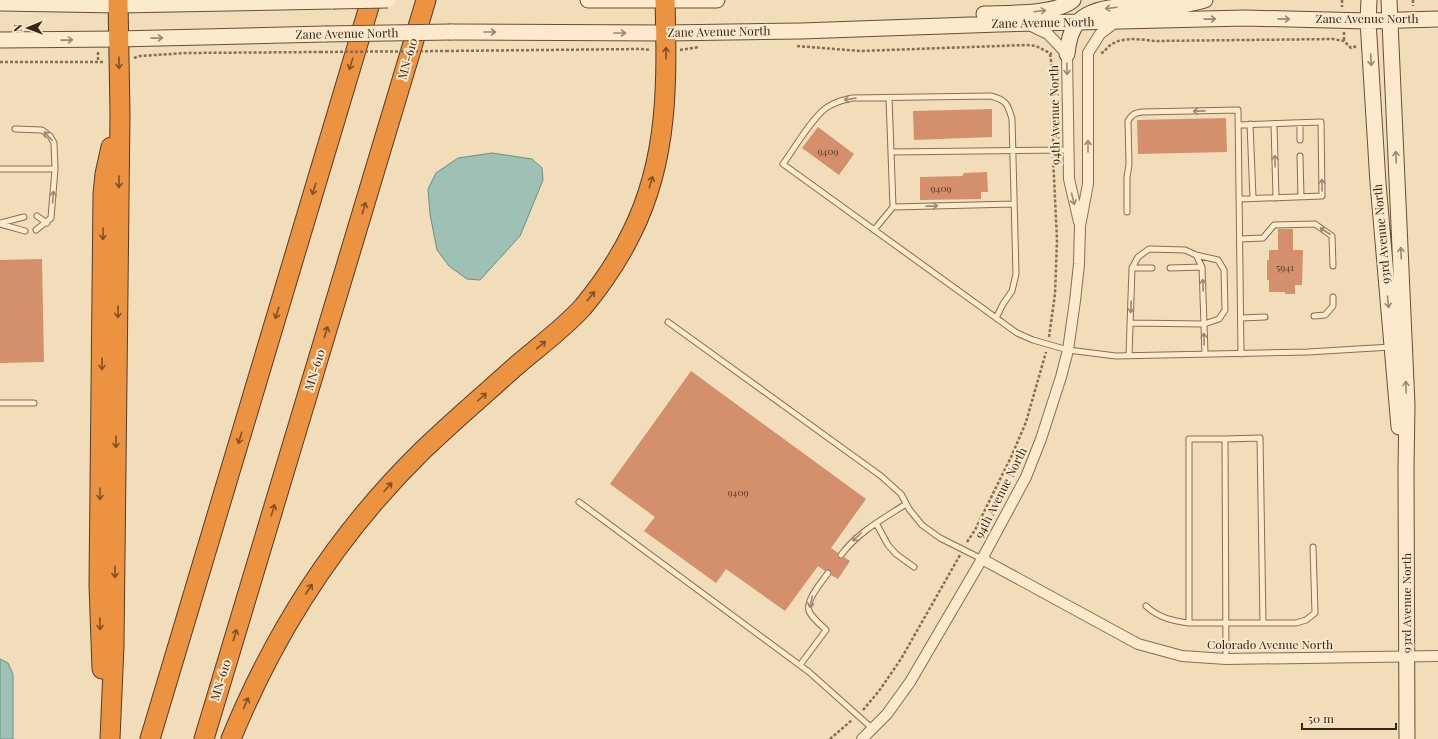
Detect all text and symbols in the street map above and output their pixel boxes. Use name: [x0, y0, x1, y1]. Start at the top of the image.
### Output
one-way arrow: [1105, 4, 1118, 12]
one-way arrow: [1033, 7, 1046, 15]
north arrow: [8, 8, 48, 48]
street label: Zane Avenue North: [1316, 10, 1419, 26]
street label: Zane Avenue North: [991, 13, 1095, 31]
one-way arrow: [1203, 15, 1216, 23]
one-way arrow: [1277, 15, 1290, 23]
street label: Zane Avenue North: [667, 22, 771, 40]
text: N: [10, 24, 25, 32]
street label: Zane Avenue North: [295, 24, 399, 42]
one-way arrow: [483, 28, 496, 36]
one-way arrow: [613, 29, 626, 37]
one-way arrow: [150, 34, 163, 42]
one-way arrow: [60, 36, 73, 44]
street label: MN-610: [393, 36, 421, 81]
one-way arrow: [662, 47, 670, 60]
one-way arrow: [1367, 53, 1374, 66]
one-way arrow: [115, 56, 123, 69]
one-way arrow: [347, 57, 354, 70]
one-way arrow: [1063, 62, 1071, 75]
street label: 94th Avenue North: [1045, 65, 1063, 165]
one-way arrow: [844, 95, 857, 103]
one-way arrow: [1193, 107, 1206, 115]
one-way arrow: [43, 131, 53, 141]
one-way arrow: [1084, 140, 1092, 153]
house number: 9409: [817, 144, 839, 158]
one-way arrow: [1392, 151, 1400, 164]
one-way arrow: [1271, 155, 1279, 168]
one-way arrow: [115, 175, 123, 188]
one-way arrow: [648, 175, 655, 188]
one-way arrow: [1318, 179, 1326, 192]
house number: 9409: [930, 181, 952, 195]
one-way arrow: [310, 182, 317, 195]
street label: 93rd Avenue North: [1369, 183, 1393, 285]
one-way arrow: [50, 191, 57, 204]
one-way arrow: [1070, 192, 1078, 205]
one-way arrow: [361, 201, 368, 214]
one-way arrow: [925, 202, 938, 210]
one-way arrow: [99, 227, 107, 240]
one-way arrow: [1320, 227, 1331, 235]
one-way arrow: [1397, 247, 1404, 260]
house number: 5941: [1276, 260, 1294, 274]
one-way arrow: [1199, 279, 1206, 292]
one-way arrow: [587, 291, 596, 302]
one-way arrow: [1384, 295, 1392, 308]
one-way arrow: [1127, 300, 1135, 313]
one-way arrow: [114, 305, 122, 318]
one-way arrow: [273, 307, 280, 320]
one-way arrow: [323, 326, 330, 339]
one-way arrow: [1201, 333, 1208, 346]
one-way arrow: [535, 341, 546, 350]
street label: MN-610: [300, 347, 328, 392]
one-way arrow: [98, 357, 106, 370]
one-way arrow: [1403, 381, 1410, 394]
one-way arrow: [477, 392, 487, 401]
one-way arrow: [236, 431, 243, 444]
one-way arrow: [112, 435, 120, 448]
street label: 94th Avenue North: [970, 444, 1030, 541]
one-way arrow: [384, 481, 393, 492]
house number: 9409: [727, 485, 749, 499]
one-way arrow: [96, 487, 104, 500]
one-way arrow: [270, 504, 277, 517]
one-way arrow: [852, 533, 862, 542]
street label: 93rd Avenue North: [1398, 553, 1414, 653]
one-way arrow: [111, 565, 119, 578]
one-way arrow: [305, 584, 313, 595]
one-way arrow: [806, 595, 814, 608]
one-way arrow: [96, 617, 104, 630]
one-way arrow: [232, 628, 239, 641]
street label: Colorado Avenue North: [1207, 636, 1333, 652]
street label: MN-610: [206, 657, 234, 702]
one-way arrow: [243, 697, 250, 709]
scale bar: [1302, 705, 1396, 731]
text: 50 m: [1308, 710, 1334, 726]

